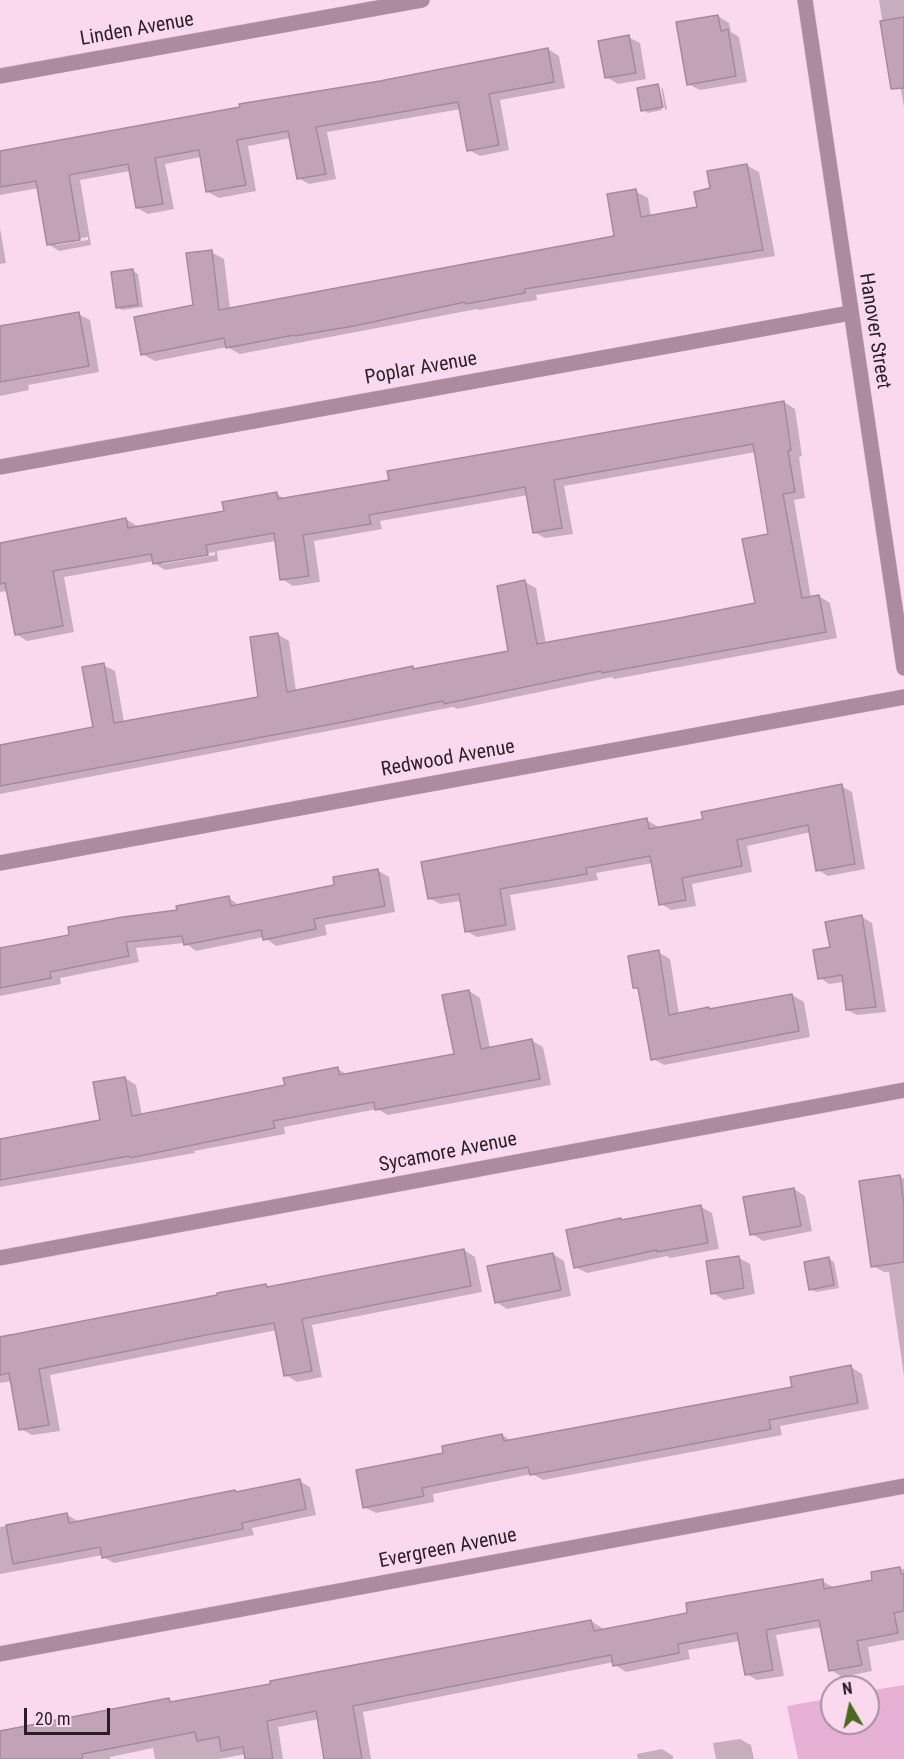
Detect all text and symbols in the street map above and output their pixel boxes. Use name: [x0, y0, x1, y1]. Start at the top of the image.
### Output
street label: Linden Avenue: [78, 8, 196, 52]
street label: Hanover Street: [853, 271, 895, 391]
street label: Poplar Avenue: [363, 347, 479, 391]
street label: Redwood Avenue: [379, 735, 517, 783]
street label: Sycamore Avenue: [377, 1128, 519, 1178]
street label: Evergreen Avenue: [377, 1524, 519, 1574]
north arrow: [820, 1675, 880, 1735]
text: N: [841, 1679, 854, 1699]
scale bar: [27, 1696, 112, 1734]
text: 20 m: [35, 1708, 70, 1729]

